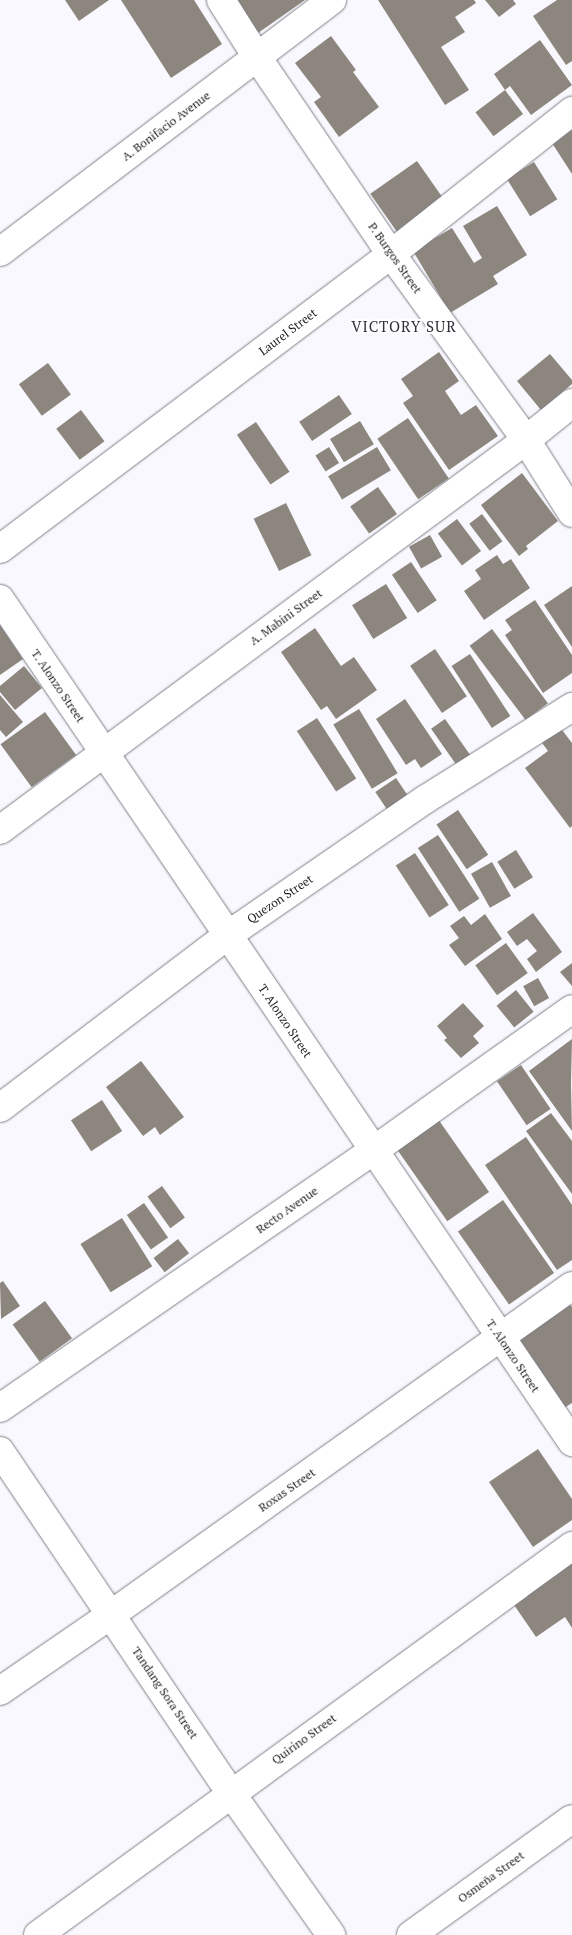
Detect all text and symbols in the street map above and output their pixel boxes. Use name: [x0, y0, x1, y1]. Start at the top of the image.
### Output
street label: A. Bonifacio Avenue: [119, 88, 213, 164]
street label: P. Burgos Street: [365, 220, 425, 296]
street label: Laurel Street: [256, 306, 320, 358]
district label: VICTORY SUR: [350, 318, 458, 336]
street label: A. Mabini Street: [247, 586, 325, 648]
street label: T. Alonzo Street: [28, 646, 88, 726]
street label: Quezon Street: [244, 872, 316, 926]
street label: T. Alonzo Street: [255, 981, 315, 1061]
street label: Recto Avenue: [253, 1183, 321, 1237]
street label: T. Alonzo Street: [483, 1316, 543, 1396]
street label: Roxas Street: [256, 1465, 318, 1515]
street label: Tandang Sora Street: [129, 1644, 201, 1742]
street label: Quirino Street: [269, 1711, 339, 1767]
street label: Osmeña Street: [455, 1848, 527, 1906]

